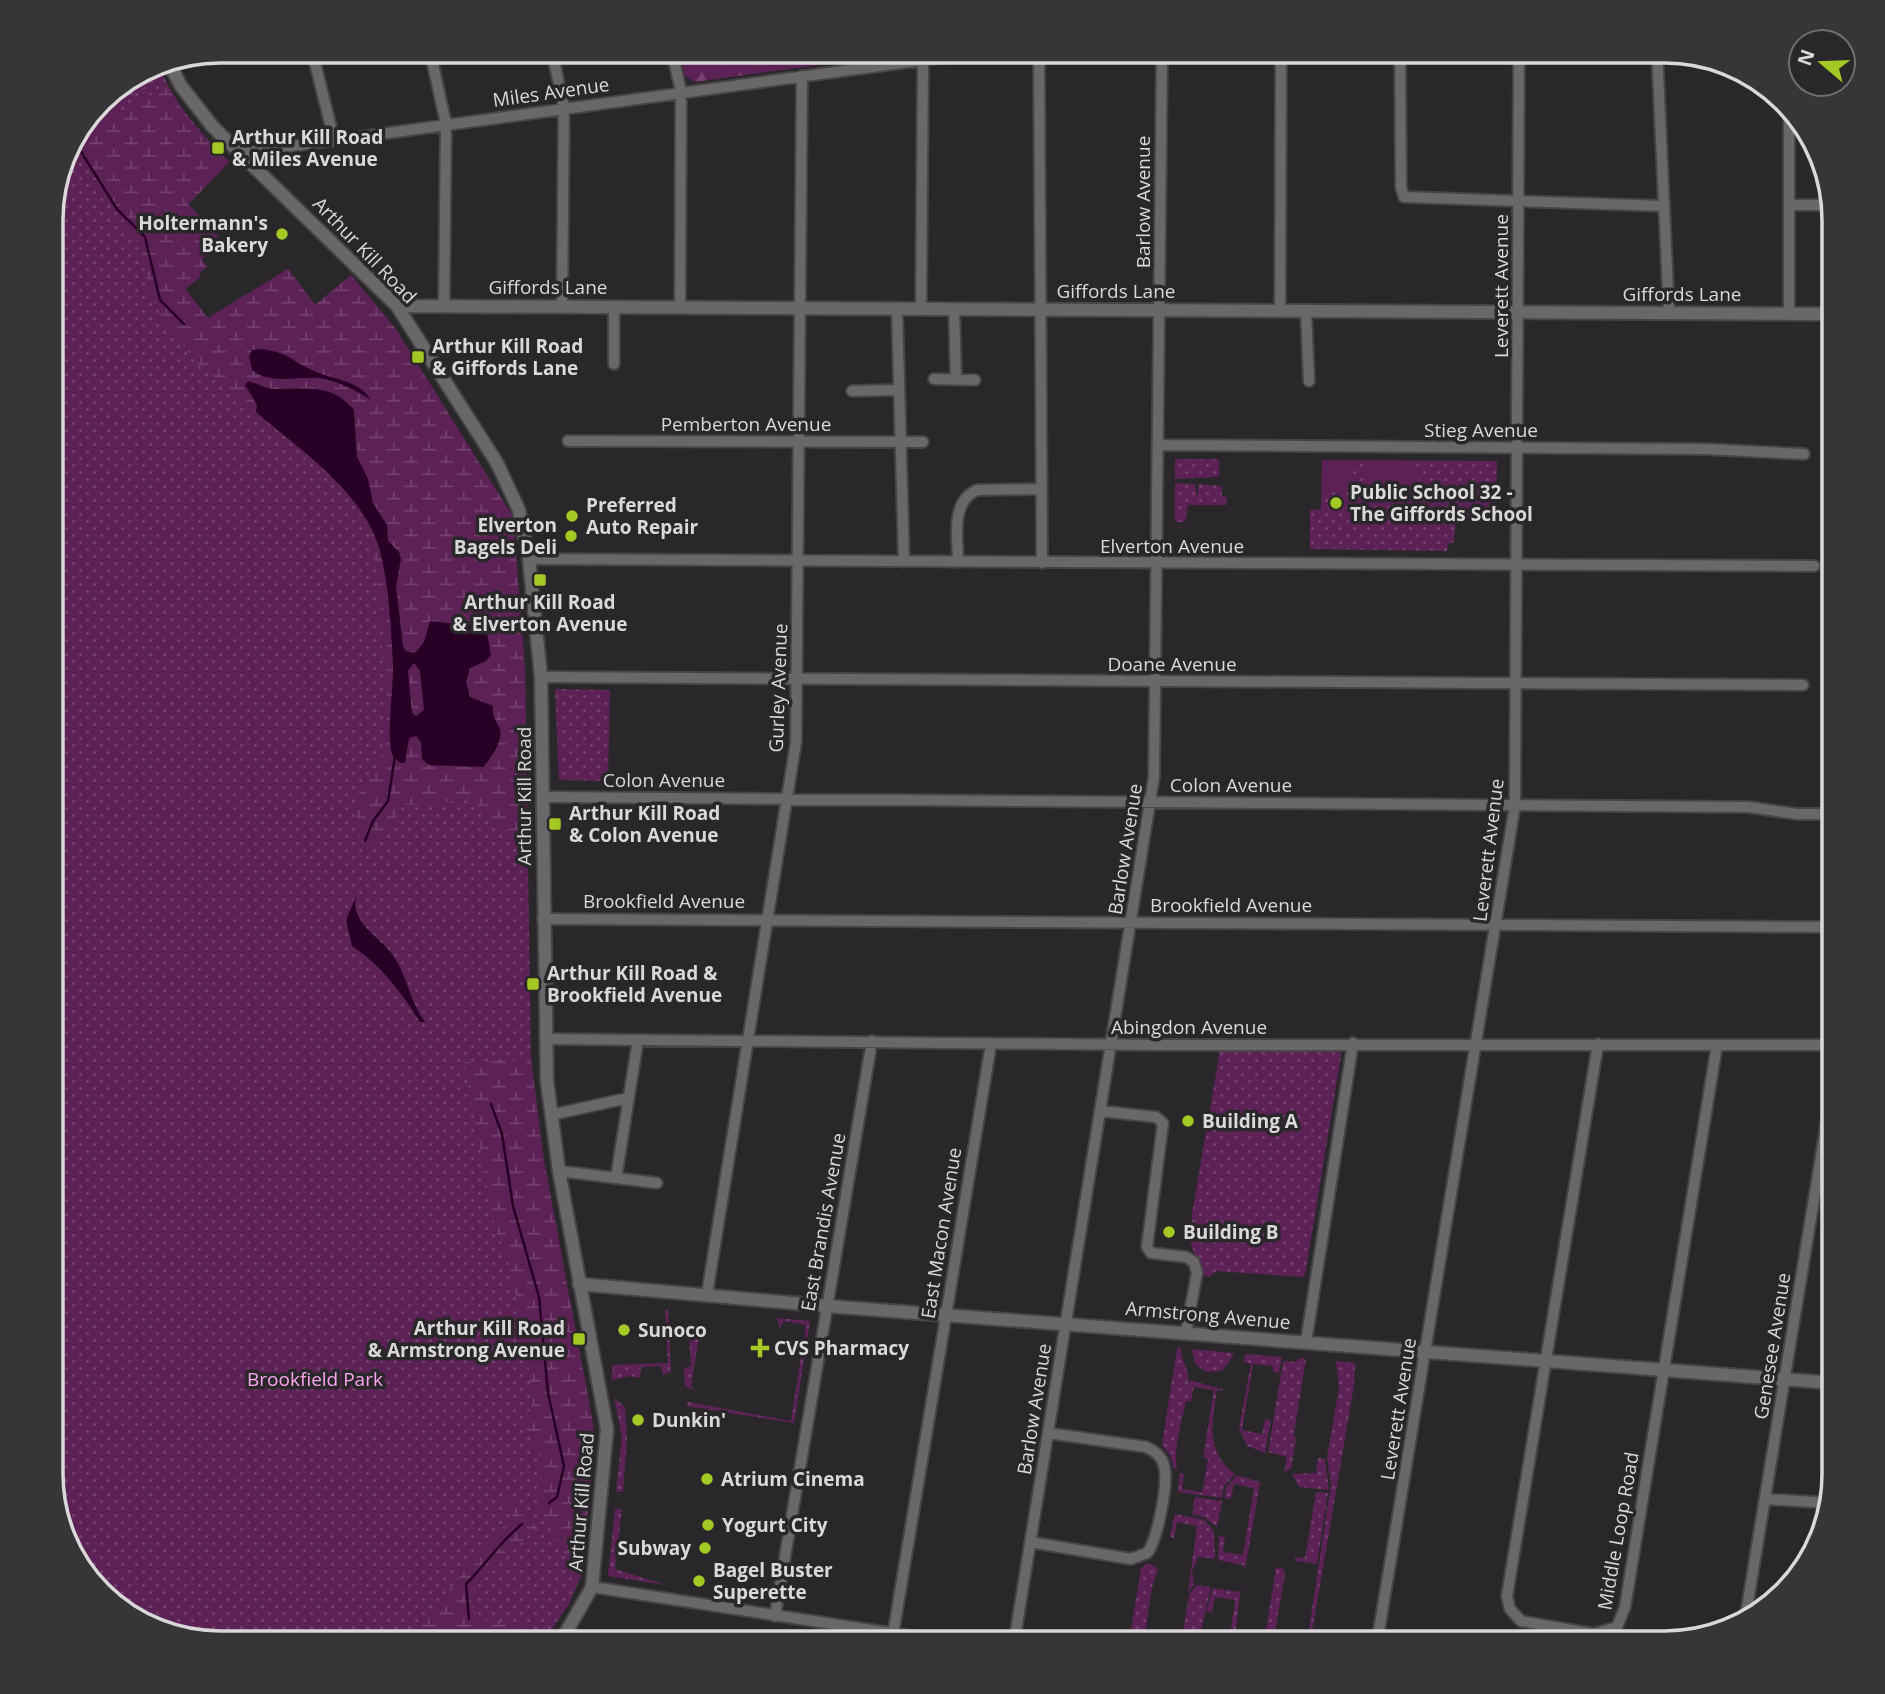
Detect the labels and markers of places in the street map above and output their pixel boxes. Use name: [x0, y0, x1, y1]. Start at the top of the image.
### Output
place label: Arthur Kill Road & Miles Avenue: [232, 124, 383, 172]
marker: Arthur Kill Road & Miles Avenue: [210, 140, 226, 156]
place label: Holtermann's Bakery: [138, 210, 268, 258]
marker: Holtermann's Bakery: [274, 226, 290, 242]
place label: Arthur Kill Road & Giffords Lane: [432, 333, 583, 381]
marker: Arthur Kill Road & Giffords Lane: [410, 349, 426, 365]
place label: Public School 32 - The Giffords School: [1350, 479, 1533, 527]
place label: Preferred Auto Repair: [586, 492, 699, 540]
marker: Public School 32 - The Giffords School: [1328, 495, 1344, 511]
marker: Preferred Auto Repair: [564, 508, 580, 524]
place label: Elverton Bagels Deli: [454, 512, 557, 560]
marker: Elverton Bagels Deli: [563, 528, 579, 544]
marker: Arthur Kill Road & Elverton Avenue: [532, 572, 548, 588]
place label: Arthur Kill Road & Elverton Avenue: [452, 589, 628, 637]
place label: Arthur Kill Road & Colon Avenue: [569, 800, 720, 848]
marker: Arthur Kill Road & Colon Avenue: [547, 816, 563, 832]
place label: Arthur Kill Road & Brookfield Avenue: [547, 960, 722, 1008]
marker: Arthur Kill Road & Brookfield Avenue: [525, 976, 541, 992]
place label: Building A: [1202, 1108, 1299, 1134]
marker: Building A: [1180, 1113, 1196, 1129]
place label: Building B: [1183, 1219, 1279, 1245]
marker: Building B: [1161, 1224, 1177, 1240]
place label: Arthur Kill Road & Armstrong Avenue: [368, 1315, 565, 1363]
place label: Sunoco: [638, 1317, 707, 1343]
marker: Sunoco: [616, 1322, 632, 1338]
marker: Arthur Kill Road & Armstrong Avenue: [571, 1331, 587, 1347]
place label: CVS Pharmacy: [774, 1335, 909, 1361]
marker: CVS Pharmacy: [752, 1340, 768, 1356]
place label: Dunkin': [652, 1407, 726, 1433]
marker: Dunkin': [630, 1412, 646, 1428]
place label: Atrium Cinema: [721, 1466, 865, 1492]
marker: Atrium Cinema: [699, 1471, 715, 1487]
place label: Yogurt City: [722, 1512, 828, 1538]
marker: Yogurt City: [700, 1517, 716, 1533]
place label: Subway: [617, 1535, 691, 1561]
marker: Subway: [697, 1540, 713, 1556]
place label: Bagel Buster Superette: [713, 1557, 833, 1605]
marker: Bagel Buster Superette: [691, 1573, 707, 1589]

